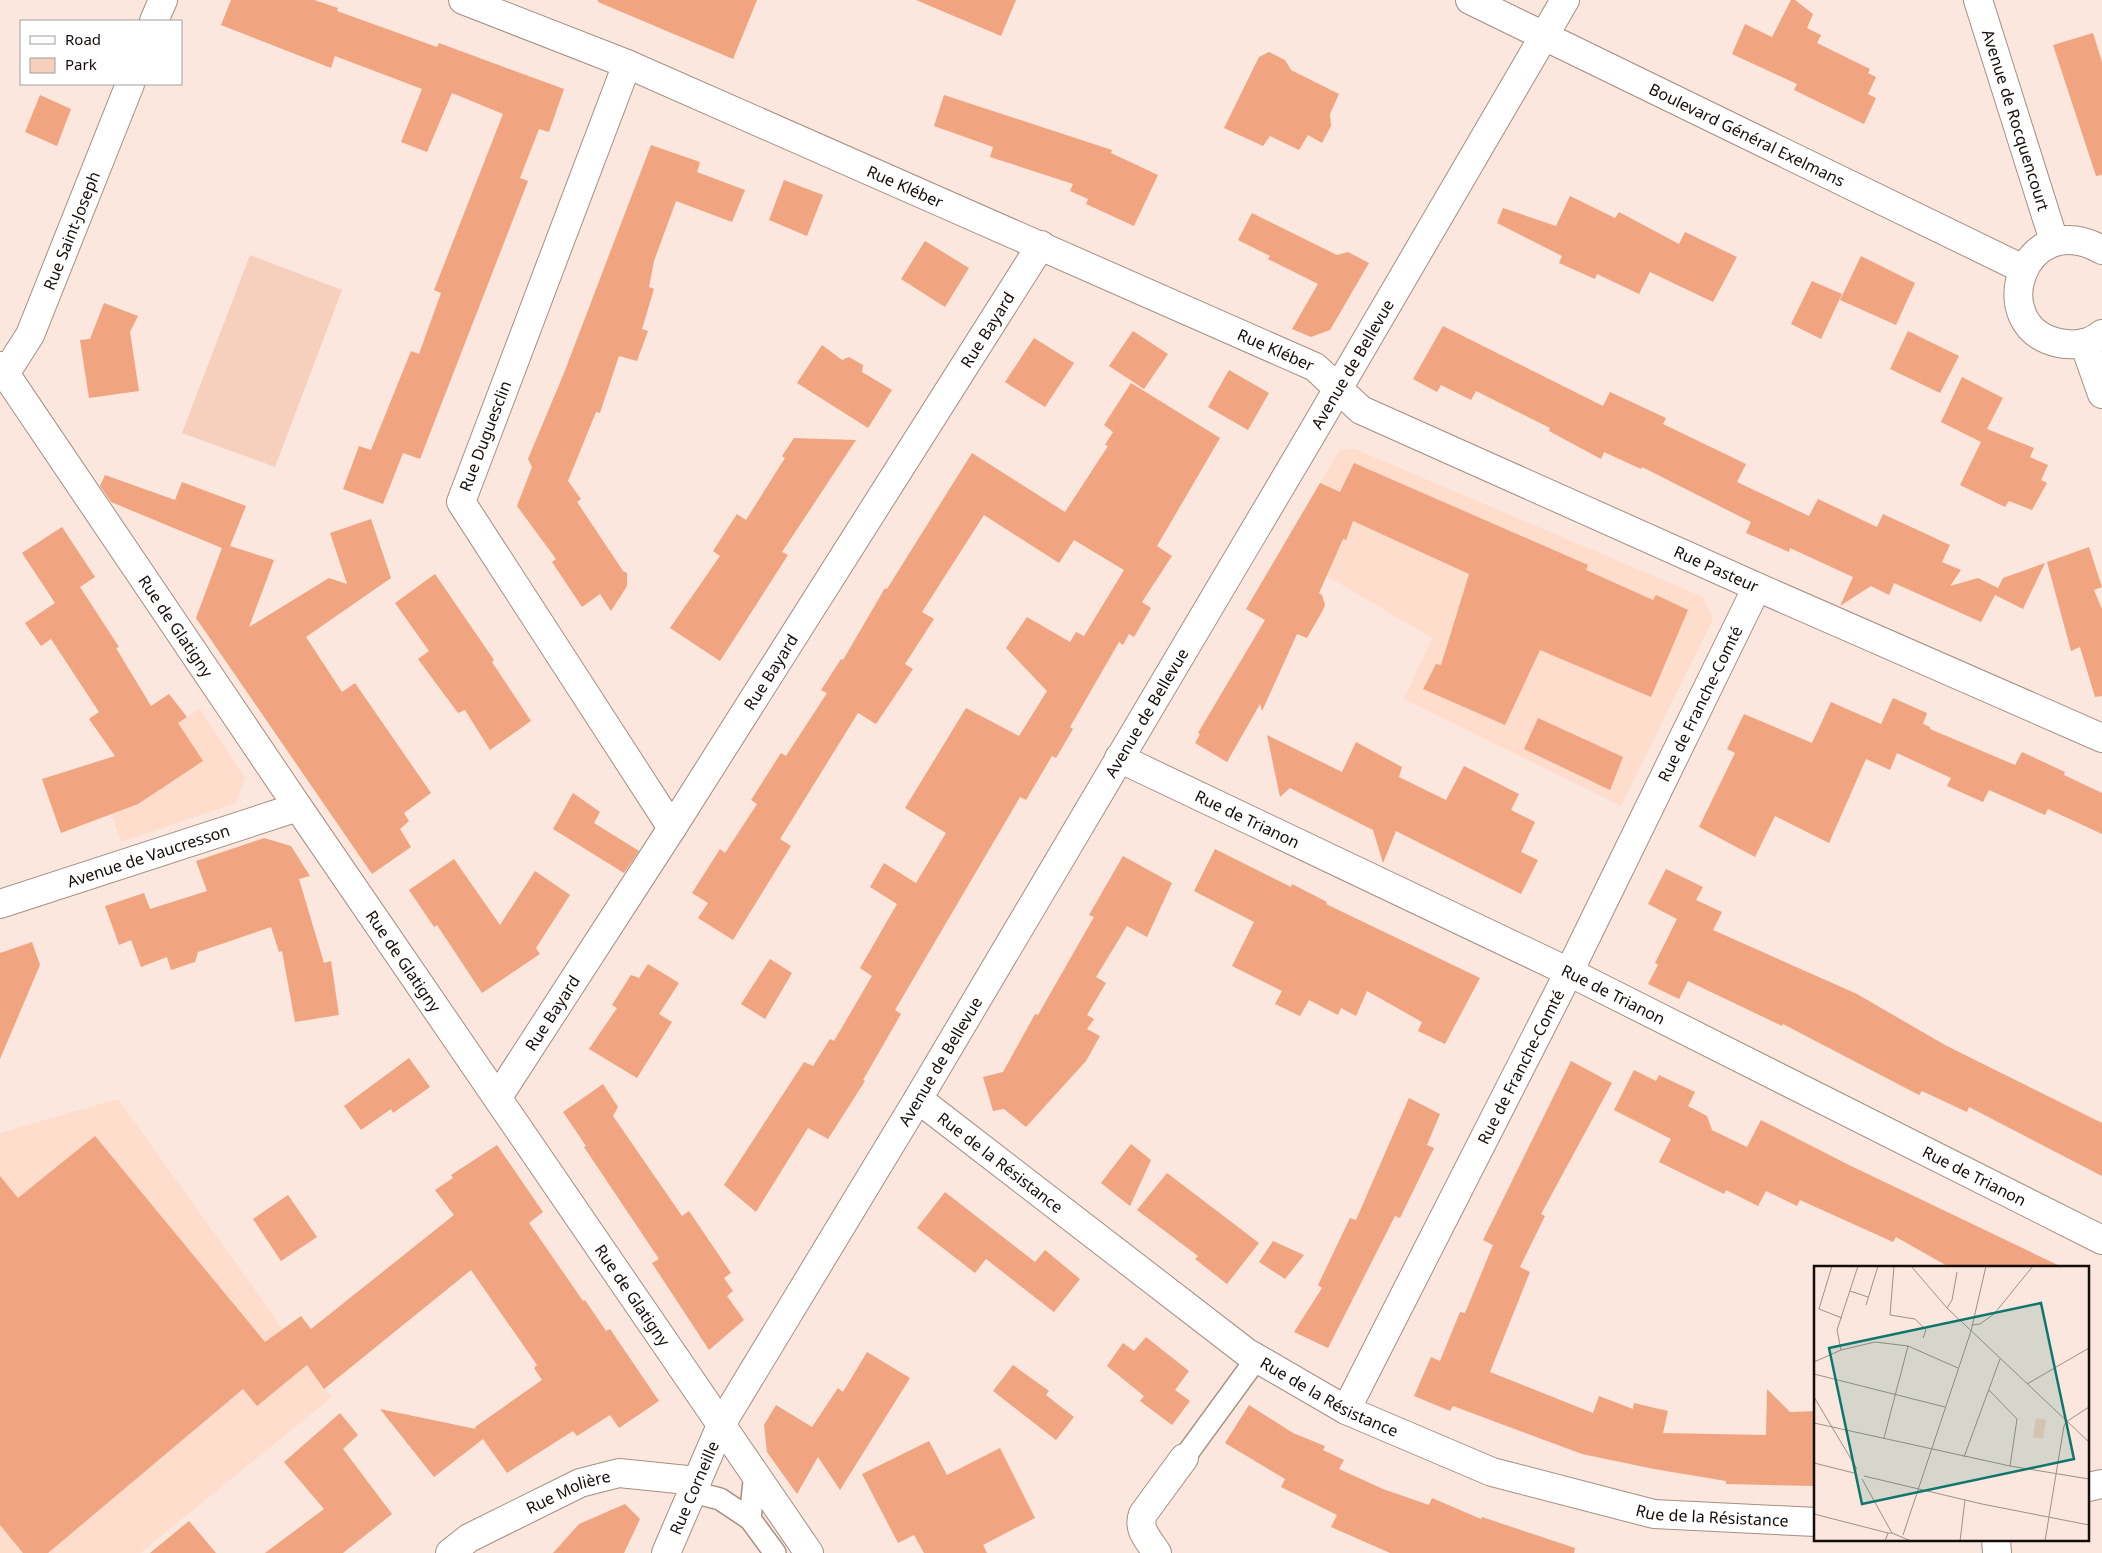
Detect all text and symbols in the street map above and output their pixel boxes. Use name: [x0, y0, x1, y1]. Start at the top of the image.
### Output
legend: [20, 20, 182, 85]
street label: Avenue de Rocquencourt: [1977, 27, 2055, 214]
text: Road: [65, 29, 101, 49]
text: Park: [65, 54, 97, 74]
street label: Boulevard Général Exelmans: [1645, 78, 1849, 192]
street label: Rue Kléber: [863, 160, 947, 213]
street label: Rue Saint-Joseph: [38, 168, 105, 293]
street label: Rue Bayard: [955, 288, 1020, 372]
street label: Avenue de Bellevue: [1306, 295, 1399, 433]
street label: Rue Kléber: [1234, 323, 1318, 376]
street label: Rue Duguesclin: [454, 378, 516, 494]
street label: Rue Pasteur: [1670, 540, 1763, 598]
street label: Rue de Glatigny: [133, 571, 219, 682]
street label: Rue de Franche-Comté: [1653, 622, 1747, 785]
street label: Rue Bayard: [739, 630, 803, 714]
street label: Avenue de Bellevue: [1100, 644, 1193, 782]
street label: Rue de Trianon: [1191, 785, 1303, 853]
street label: Avenue de Vaucresson: [64, 819, 232, 892]
street label: Rue de Glatigny: [361, 906, 447, 1017]
street label: Rue de Trianon: [1558, 959, 1669, 1030]
street label: Rue Bayard: [520, 971, 585, 1055]
street label: Rue de Franche-Comté: [1472, 986, 1569, 1148]
street label: Avenue de Bellevue: [893, 992, 987, 1130]
street label: Rue de la Résistance: [933, 1107, 1068, 1218]
street label: Rue de Trianon: [1919, 1141, 2030, 1211]
street label: Rue de Glatigny: [590, 1240, 675, 1351]
inset map: [1814, 1266, 2090, 1540]
street label: Rue de la Résistance: [1256, 1352, 1402, 1442]
street label: Rue Corneille: [664, 1438, 724, 1538]
street label: Rue Molière: [522, 1465, 613, 1519]
street label: Rue de la Résistance: [1633, 1499, 1789, 1532]

